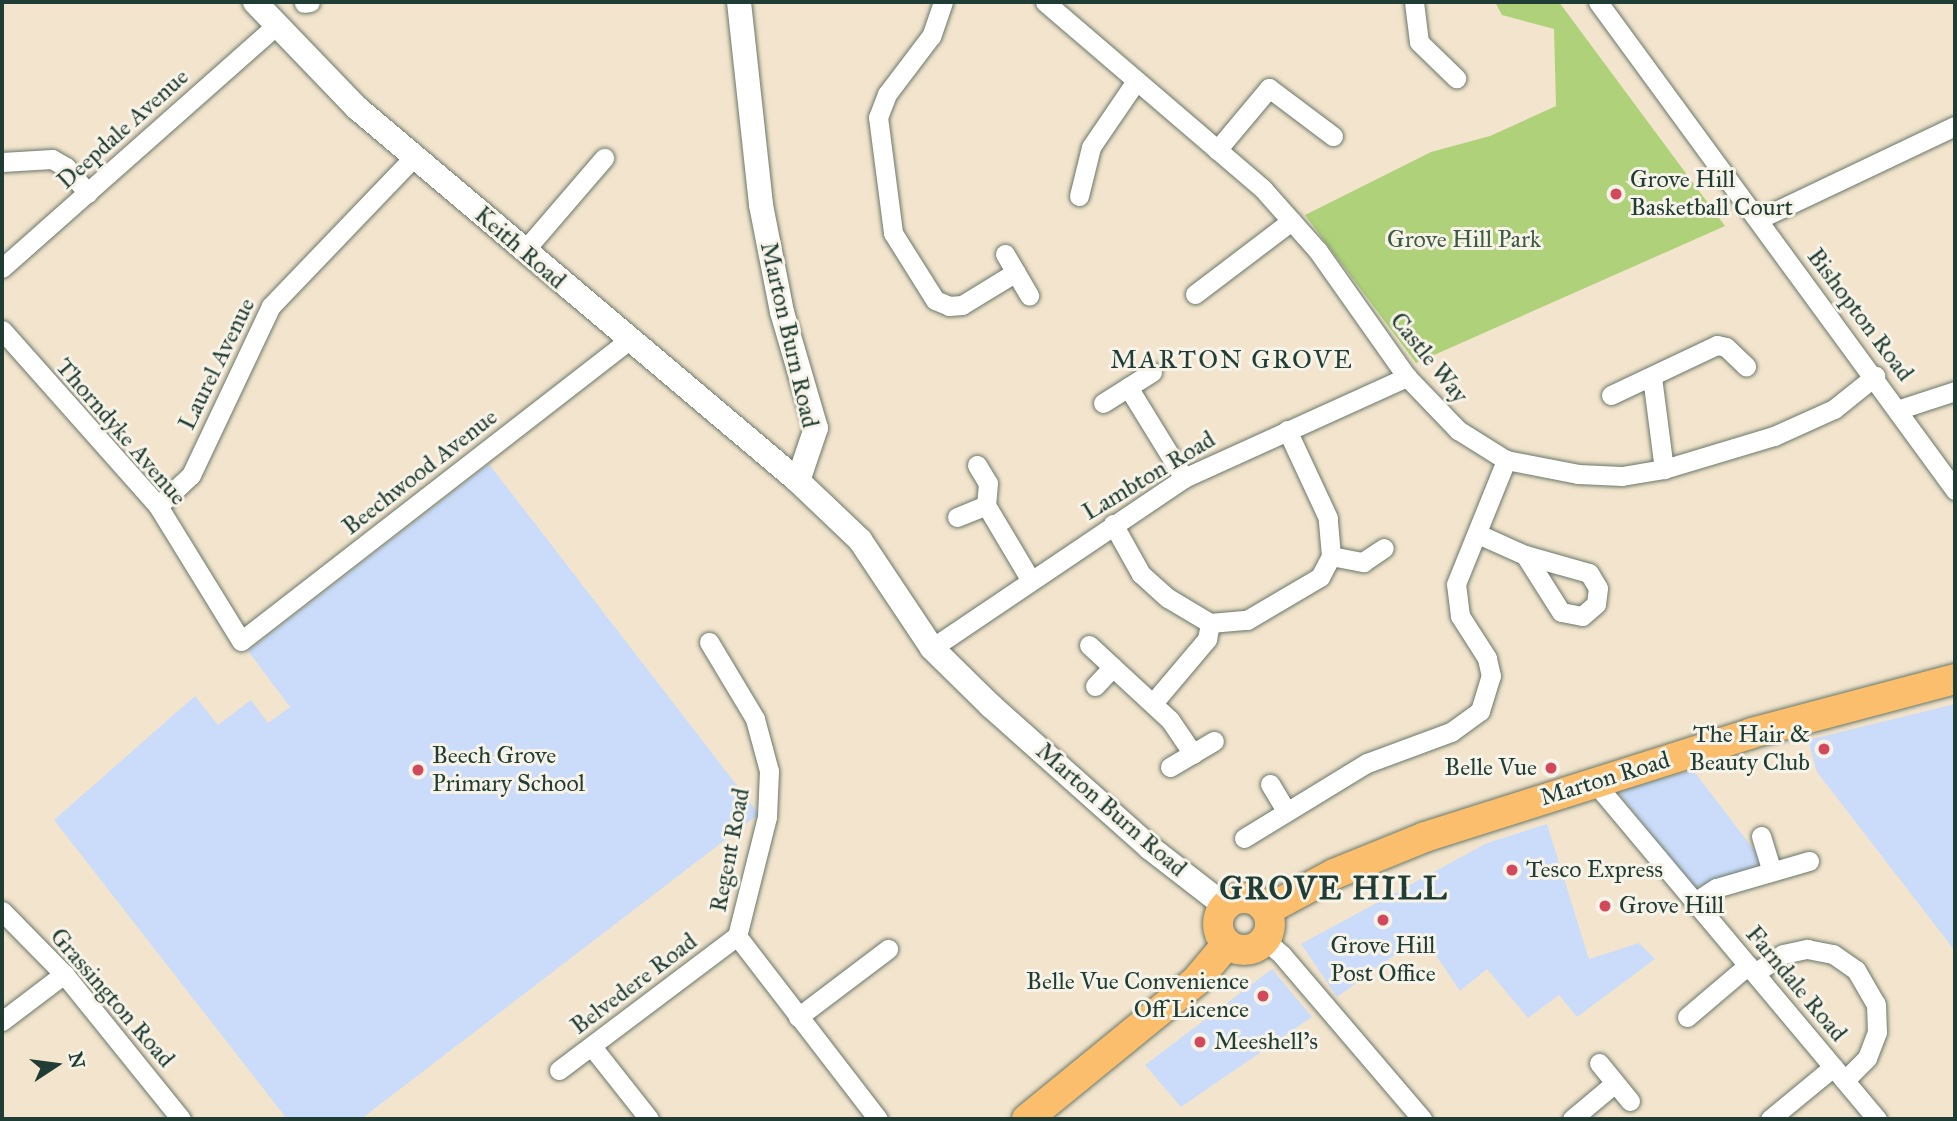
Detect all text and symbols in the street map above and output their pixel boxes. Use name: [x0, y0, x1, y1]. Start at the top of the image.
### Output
street label: Deepdale Avenue: [51, 63, 195, 195]
place label: Grove Hill Basketball Court: [1630, 166, 1793, 222]
marker: Grove Hill Basketball Court: [1608, 186, 1624, 202]
street label: Keith Road: [469, 201, 571, 295]
park label: Grove Hill Park: [1387, 226, 1541, 254]
street label: Marton Burn Road: [754, 239, 824, 431]
street label: Bishopton Road: [1801, 243, 1919, 387]
street label: Laurel Avenue: [173, 293, 261, 435]
street label: Castle Way: [1384, 307, 1474, 409]
district label: MARTON GROVE: [1112, 344, 1352, 376]
street label: Thorndyke Avenue: [49, 353, 193, 511]
street label: Beechwood Avenue: [337, 403, 503, 541]
street label: Lambton Road: [1077, 425, 1221, 527]
place label: The Hair & Beauty Club: [1689, 721, 1810, 777]
street label: Marton Burn Road: [1030, 737, 1192, 883]
marker: The Hair & Beauty Club: [1816, 741, 1832, 757]
place label: Beech Grove Primary School: [432, 742, 585, 798]
street label: Marton Road: [1537, 746, 1673, 812]
place label: Belle Vue: [1444, 754, 1537, 782]
marker: Belle Vue: [1543, 760, 1559, 776]
marker: Beech Grove Primary School: [410, 762, 426, 778]
street label: Regent Road: [704, 786, 756, 914]
place label: Tesco Express: [1526, 856, 1663, 884]
marker: Tesco Express: [1504, 862, 1520, 878]
district label: GROVE HILL: [1221, 870, 1447, 908]
place label: Grove Hill: [1619, 892, 1724, 920]
marker: Grove Hill: [1597, 898, 1613, 914]
marker: Grove Hill Post Office: [1375, 912, 1391, 928]
street label: Farndale Road: [1739, 920, 1853, 1048]
street label: Grassington Road: [44, 923, 180, 1073]
street label: Belvedere Road: [565, 927, 703, 1041]
place label: Grove Hill Post Office: [1330, 932, 1436, 988]
place label: Belle Vue Convenience Off Licence: [1026, 968, 1249, 1024]
marker: Belle Vue Convenience Off Licence: [1255, 988, 1271, 1004]
place label: Meeshell's: [1214, 1028, 1318, 1056]
north arrow: [21, 1030, 91, 1100]
marker: Meeshell's: [1192, 1034, 1208, 1050]
text: N: [64, 1050, 90, 1071]

